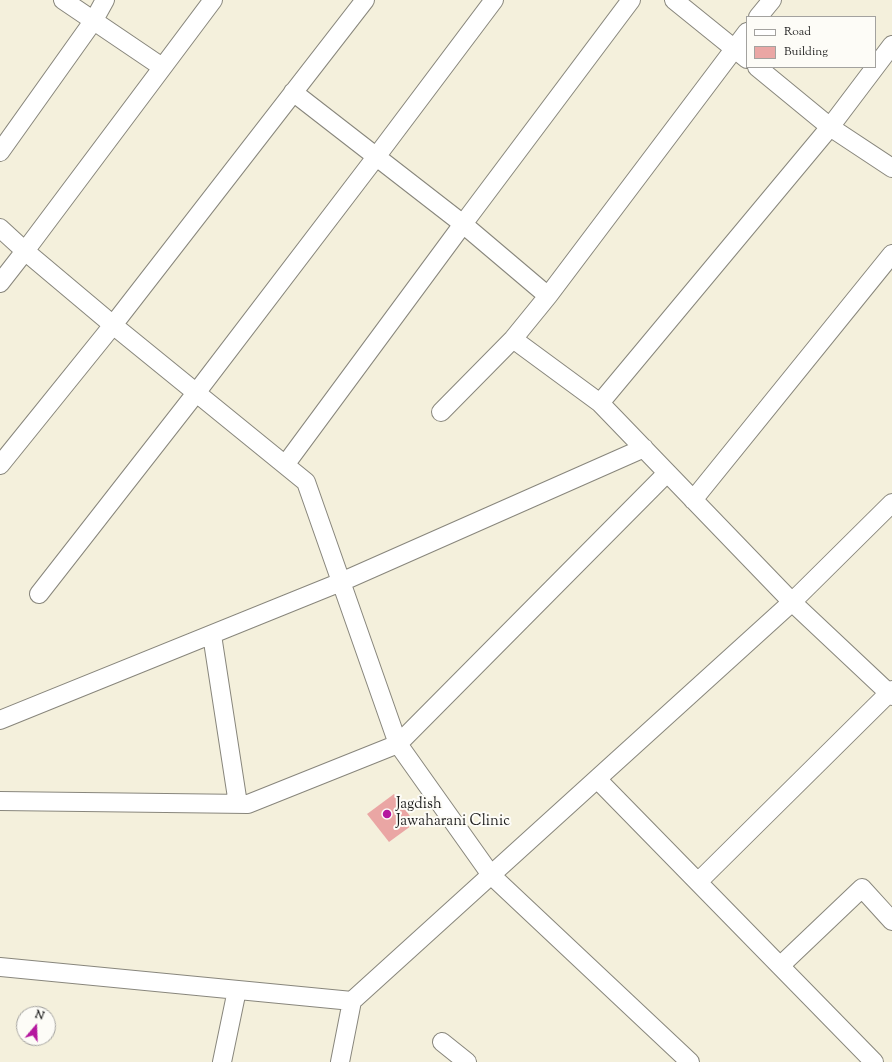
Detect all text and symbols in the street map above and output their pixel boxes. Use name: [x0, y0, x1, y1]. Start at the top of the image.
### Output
legend: [746, 16, 876, 68]
text: Road: [784, 23, 811, 41]
text: Building: [784, 43, 828, 61]
place label: Jagdish Jawaharani Clinic: [396, 796, 510, 831]
marker: Jagdish Jawaharani Clinic: [381, 808, 393, 820]
north arrow: [16, 1006, 56, 1046]
text: N: [33, 1007, 46, 1025]

